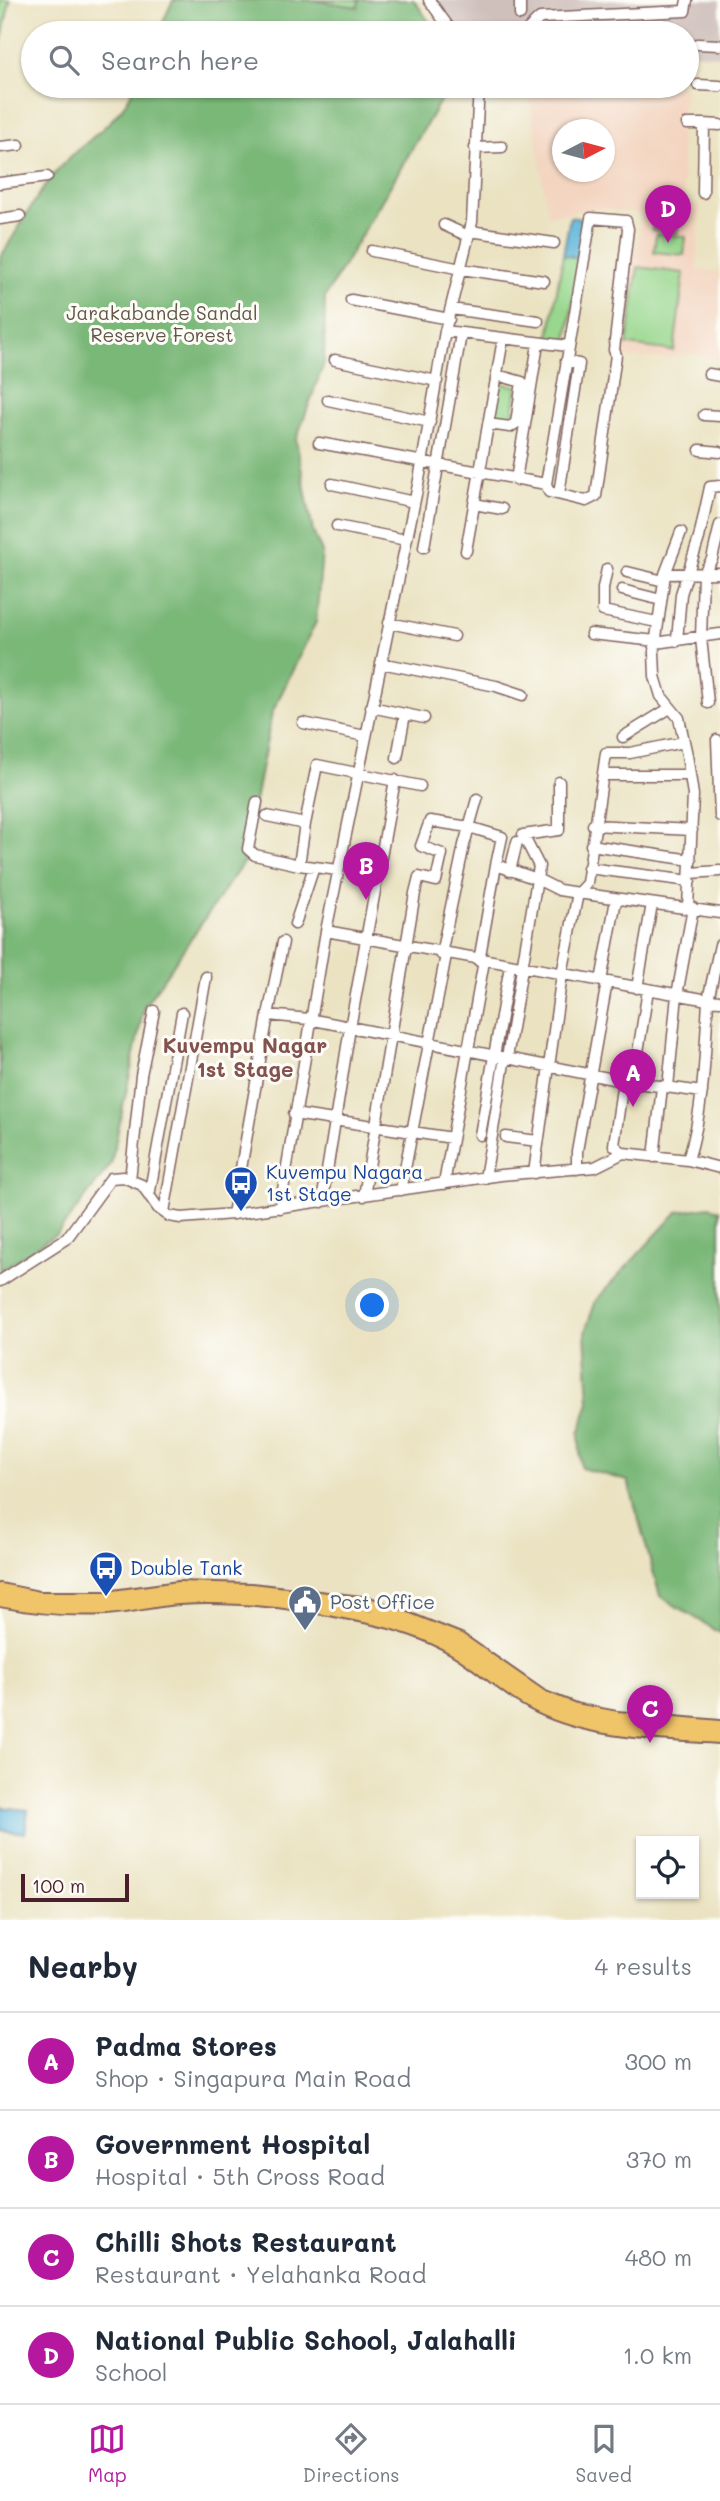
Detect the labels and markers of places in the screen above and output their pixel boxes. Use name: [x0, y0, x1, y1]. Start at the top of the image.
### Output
pin: D: [645, 185, 691, 243]
pin: B: [343, 842, 389, 900]
pin: A: [610, 1049, 656, 1107]
place label: Kuvempu Nagara 1st Stage: [266, 1159, 423, 1206]
bus stop icon: Kuvempu Nagara 1st Stage: [222, 1164, 260, 1213]
bus stop icon: Double Tank: [87, 1549, 125, 1598]
place label: Double Tank: [130, 1555, 242, 1580]
public building icon: Post Office: [286, 1583, 324, 1632]
place label: Post Office: [330, 1589, 435, 1614]
pin: C: [627, 1685, 673, 1743]

